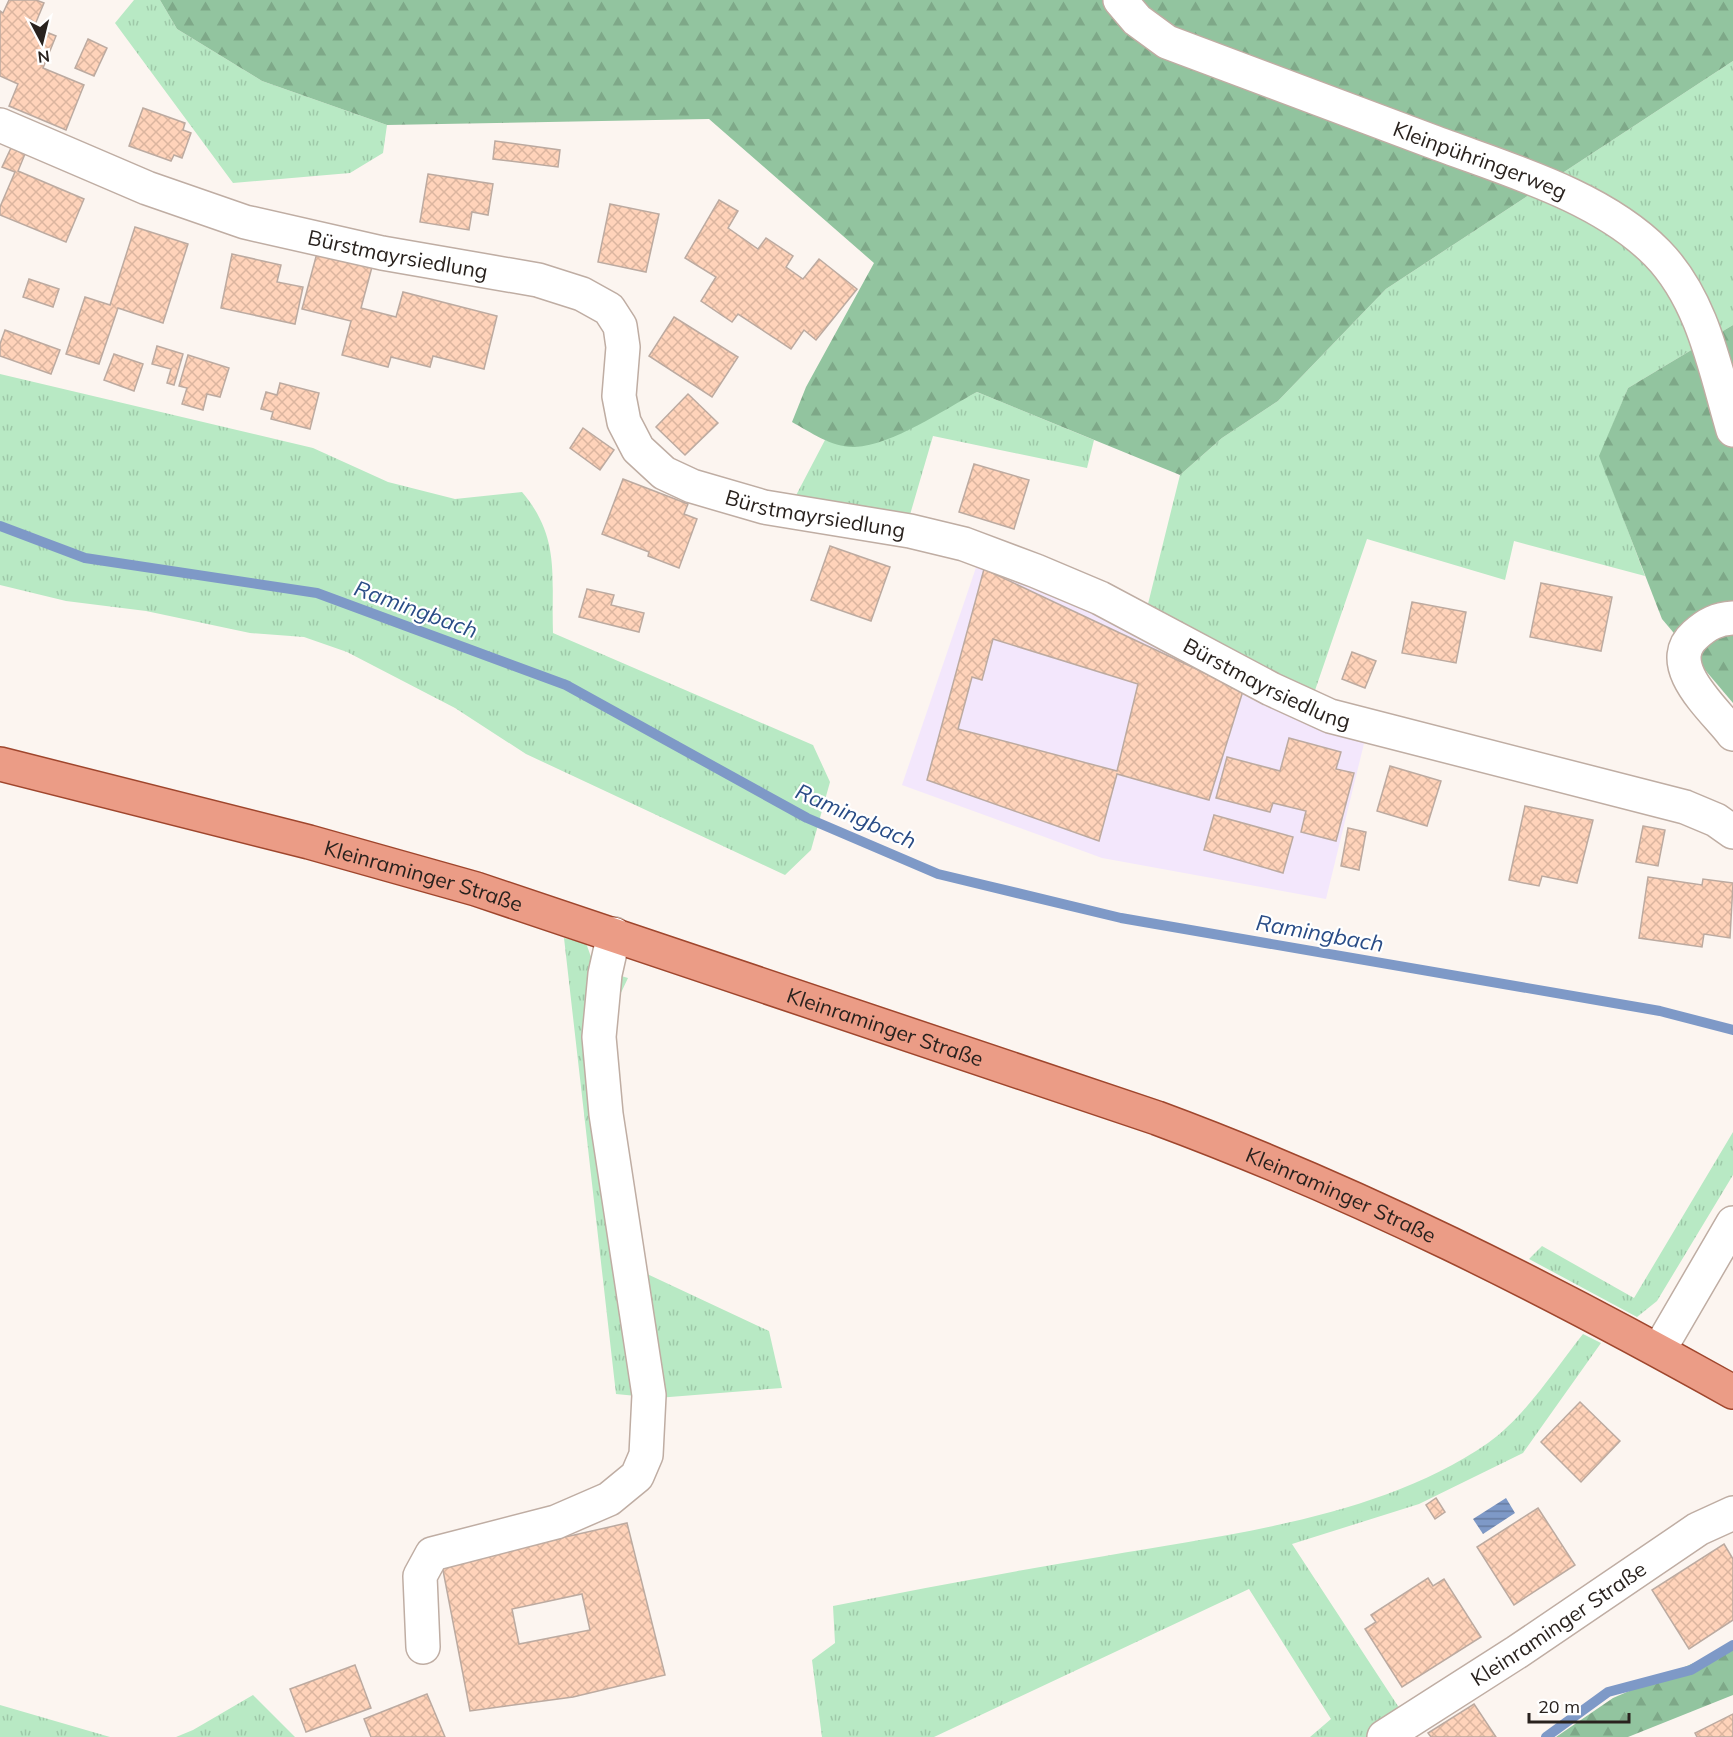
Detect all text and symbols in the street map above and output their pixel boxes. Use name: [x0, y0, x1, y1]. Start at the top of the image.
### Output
north arrow: [12, 12, 72, 72]
text: N: [37, 46, 51, 68]
street label: Kleinpühringerweg: [1390, 115, 1571, 204]
street label: Bürstmayrsiedlung: [305, 224, 490, 284]
street label: Bürstmayrsiedlung: [722, 483, 907, 543]
water label: Ramingbach: [350, 574, 482, 644]
street label: Bürstmayrsiedlung: [1179, 632, 1353, 734]
water label: Ramingbach: [791, 777, 921, 855]
street label: Kleinraminger Straße: [321, 834, 526, 917]
water label: Ramingbach: [1254, 908, 1386, 958]
street label: Kleinraminger Straße: [784, 982, 987, 1072]
street label: Kleinraminger Straße: [1242, 1141, 1440, 1248]
street label: Kleinraminger Straße: [1466, 1555, 1651, 1691]
scale bar: [1529, 1686, 1630, 1724]
text: 20 m: [1538, 1695, 1580, 1718]

